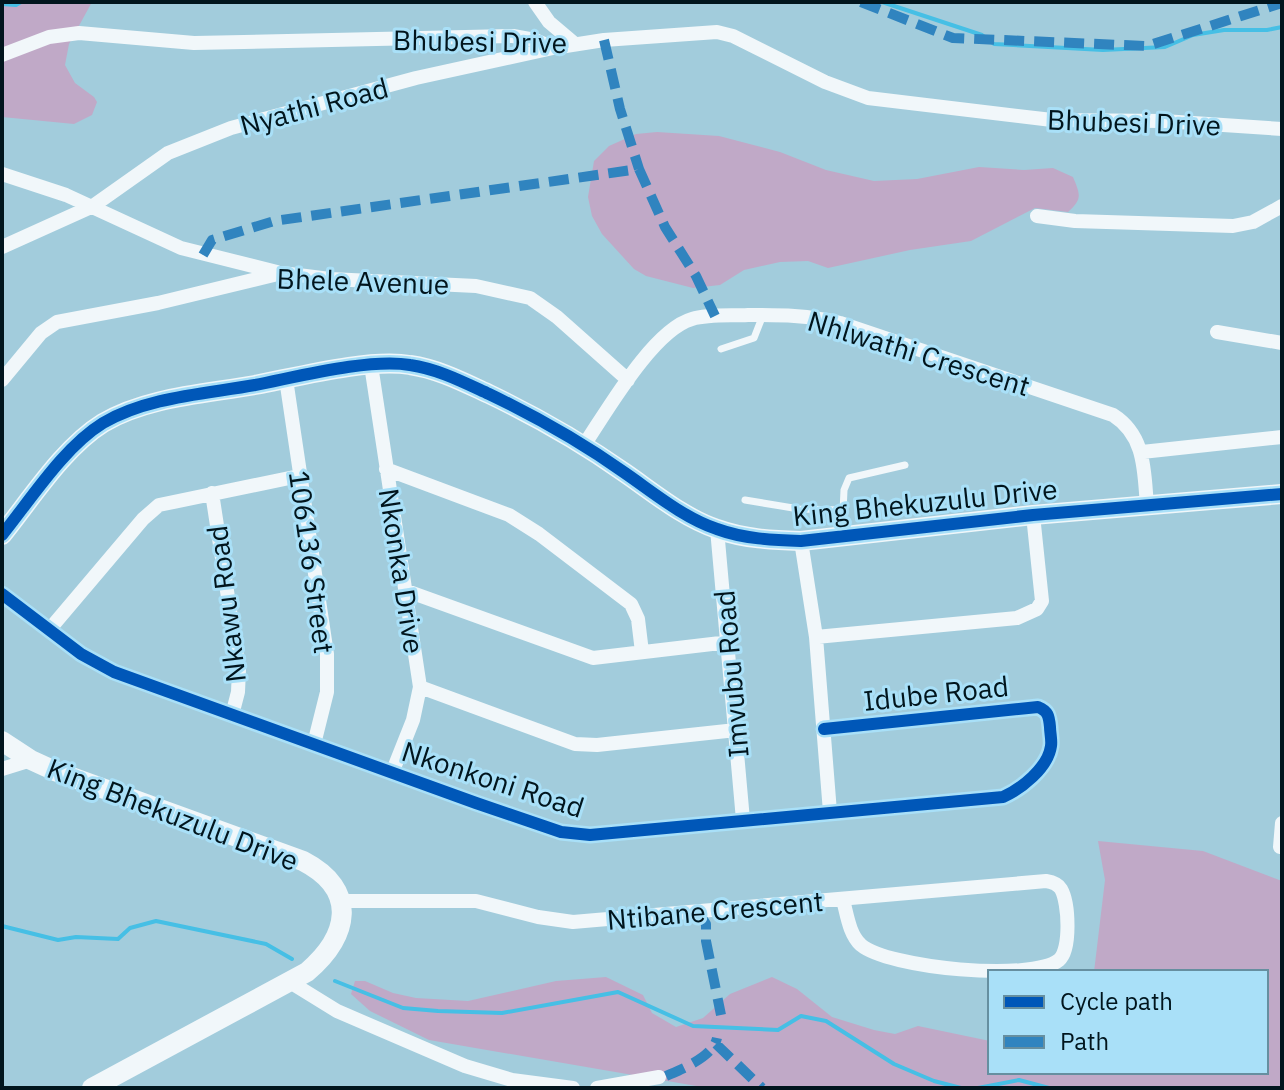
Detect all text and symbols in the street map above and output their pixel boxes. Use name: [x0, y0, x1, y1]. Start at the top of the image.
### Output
street label: Bhubesi Drive: [393, 21, 567, 61]
street label: Nyathi Road: [236, 68, 392, 144]
street label: Bhubesi Drive: [1046, 100, 1222, 144]
street label: Bhele Avenue: [276, 259, 450, 303]
street label: Nhlwathi Crescent: [803, 302, 1035, 404]
street label: 106136 Street: [281, 468, 343, 656]
street label: King Bhekuzulu Drive: [791, 470, 1059, 534]
street label: Nkonka Drive: [371, 486, 433, 656]
street label: Nkawu Road: [198, 523, 254, 685]
street label: Imvubu Road: [705, 589, 757, 759]
street label: Idube Road: [862, 667, 1010, 719]
street label: Nkonkoni Road: [397, 732, 589, 826]
street label: King Bhekuzulu Drive: [42, 749, 304, 879]
street label: Ntibane Crescent: [605, 882, 825, 938]
legend: [988, 970, 1268, 1074]
text: Cycle path: [1060, 985, 1173, 1017]
text: Path: [1060, 1025, 1109, 1057]

